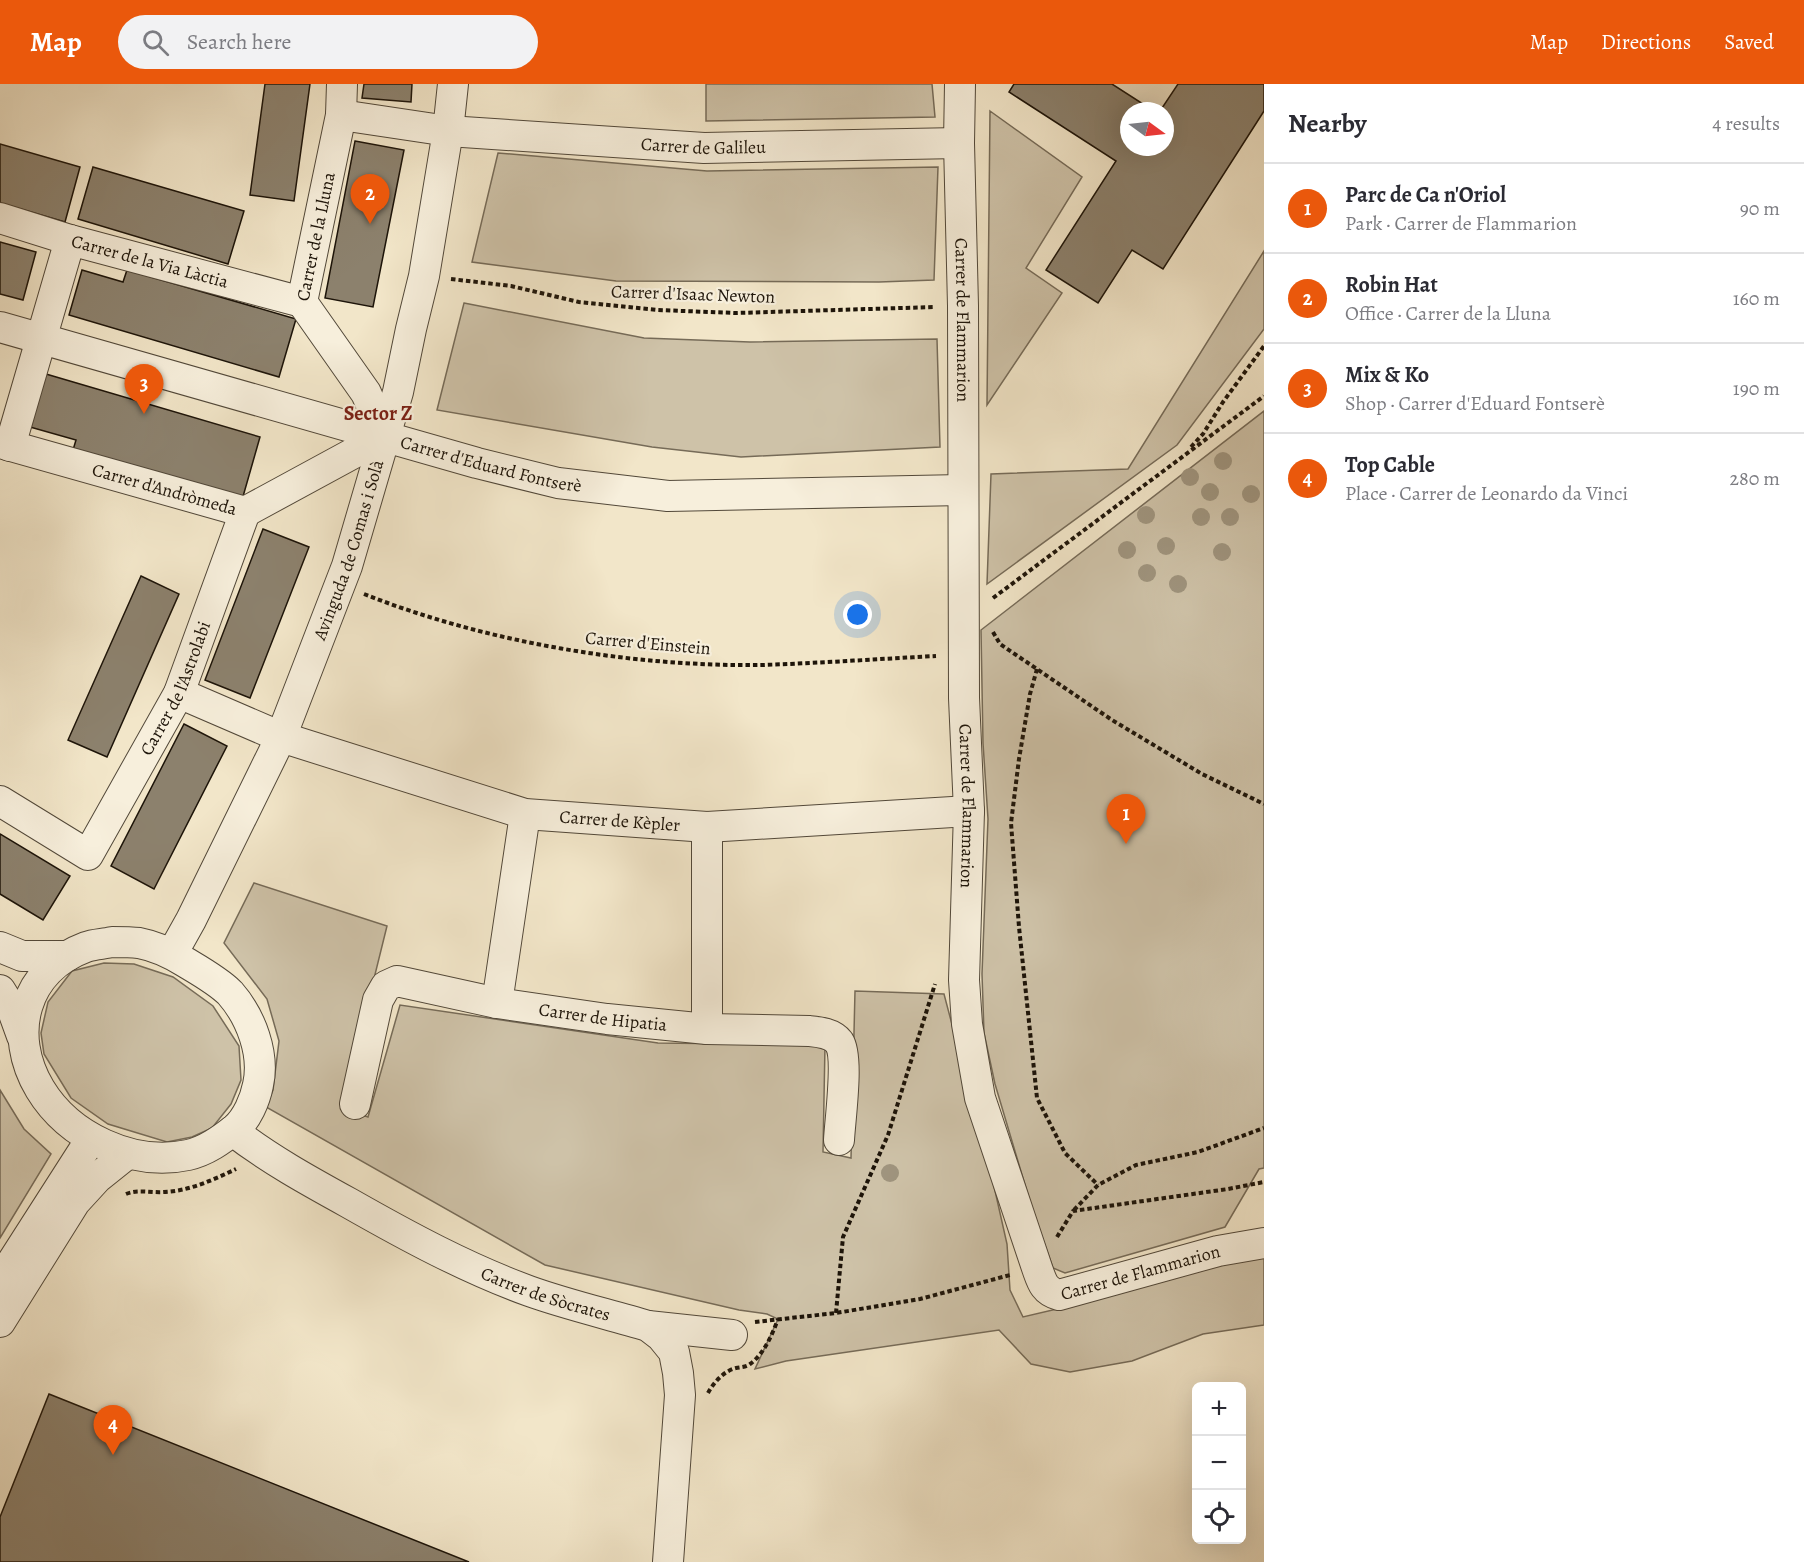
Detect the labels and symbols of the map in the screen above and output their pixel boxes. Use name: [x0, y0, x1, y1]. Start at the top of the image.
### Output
north arrow: [1120, 102, 1174, 156]
street label: Carrer de Galileu: [640, 132, 766, 160]
street label: Carrer de la Lluna: [291, 169, 341, 303]
pin: 2: [350, 174, 389, 224]
street label: Carrer de la Via Làctia: [69, 229, 232, 294]
street label: Carrer de Flammarion: [949, 237, 975, 402]
street label: Carrer d'Isaac Newton: [611, 279, 776, 309]
pin: 3: [124, 364, 164, 414]
district label: Sector Z: [344, 400, 413, 427]
street label: Carrer d'Eduard Fontserè: [398, 430, 583, 498]
street label: Avinguda de Comas i Solà: [307, 456, 390, 644]
street label: Carrer d'Andròmeda: [89, 458, 240, 521]
your location: [843, 600, 872, 629]
street label: Carrer de l'Astrolabi: [134, 618, 216, 760]
street label: Carrer d'Einstein: [584, 626, 712, 660]
street label: Carrer de Flammarion: [953, 723, 981, 888]
pin: 1: [1106, 794, 1146, 844]
street label: Carrer de Kèpler: [559, 804, 681, 837]
street label: Carrer de Hipatia: [537, 997, 669, 1037]
street label: Carrer de Flammarion: [1058, 1239, 1223, 1306]
street label: Carrer de Sòcrates: [477, 1261, 613, 1327]
pin: 4: [94, 1406, 132, 1455]

